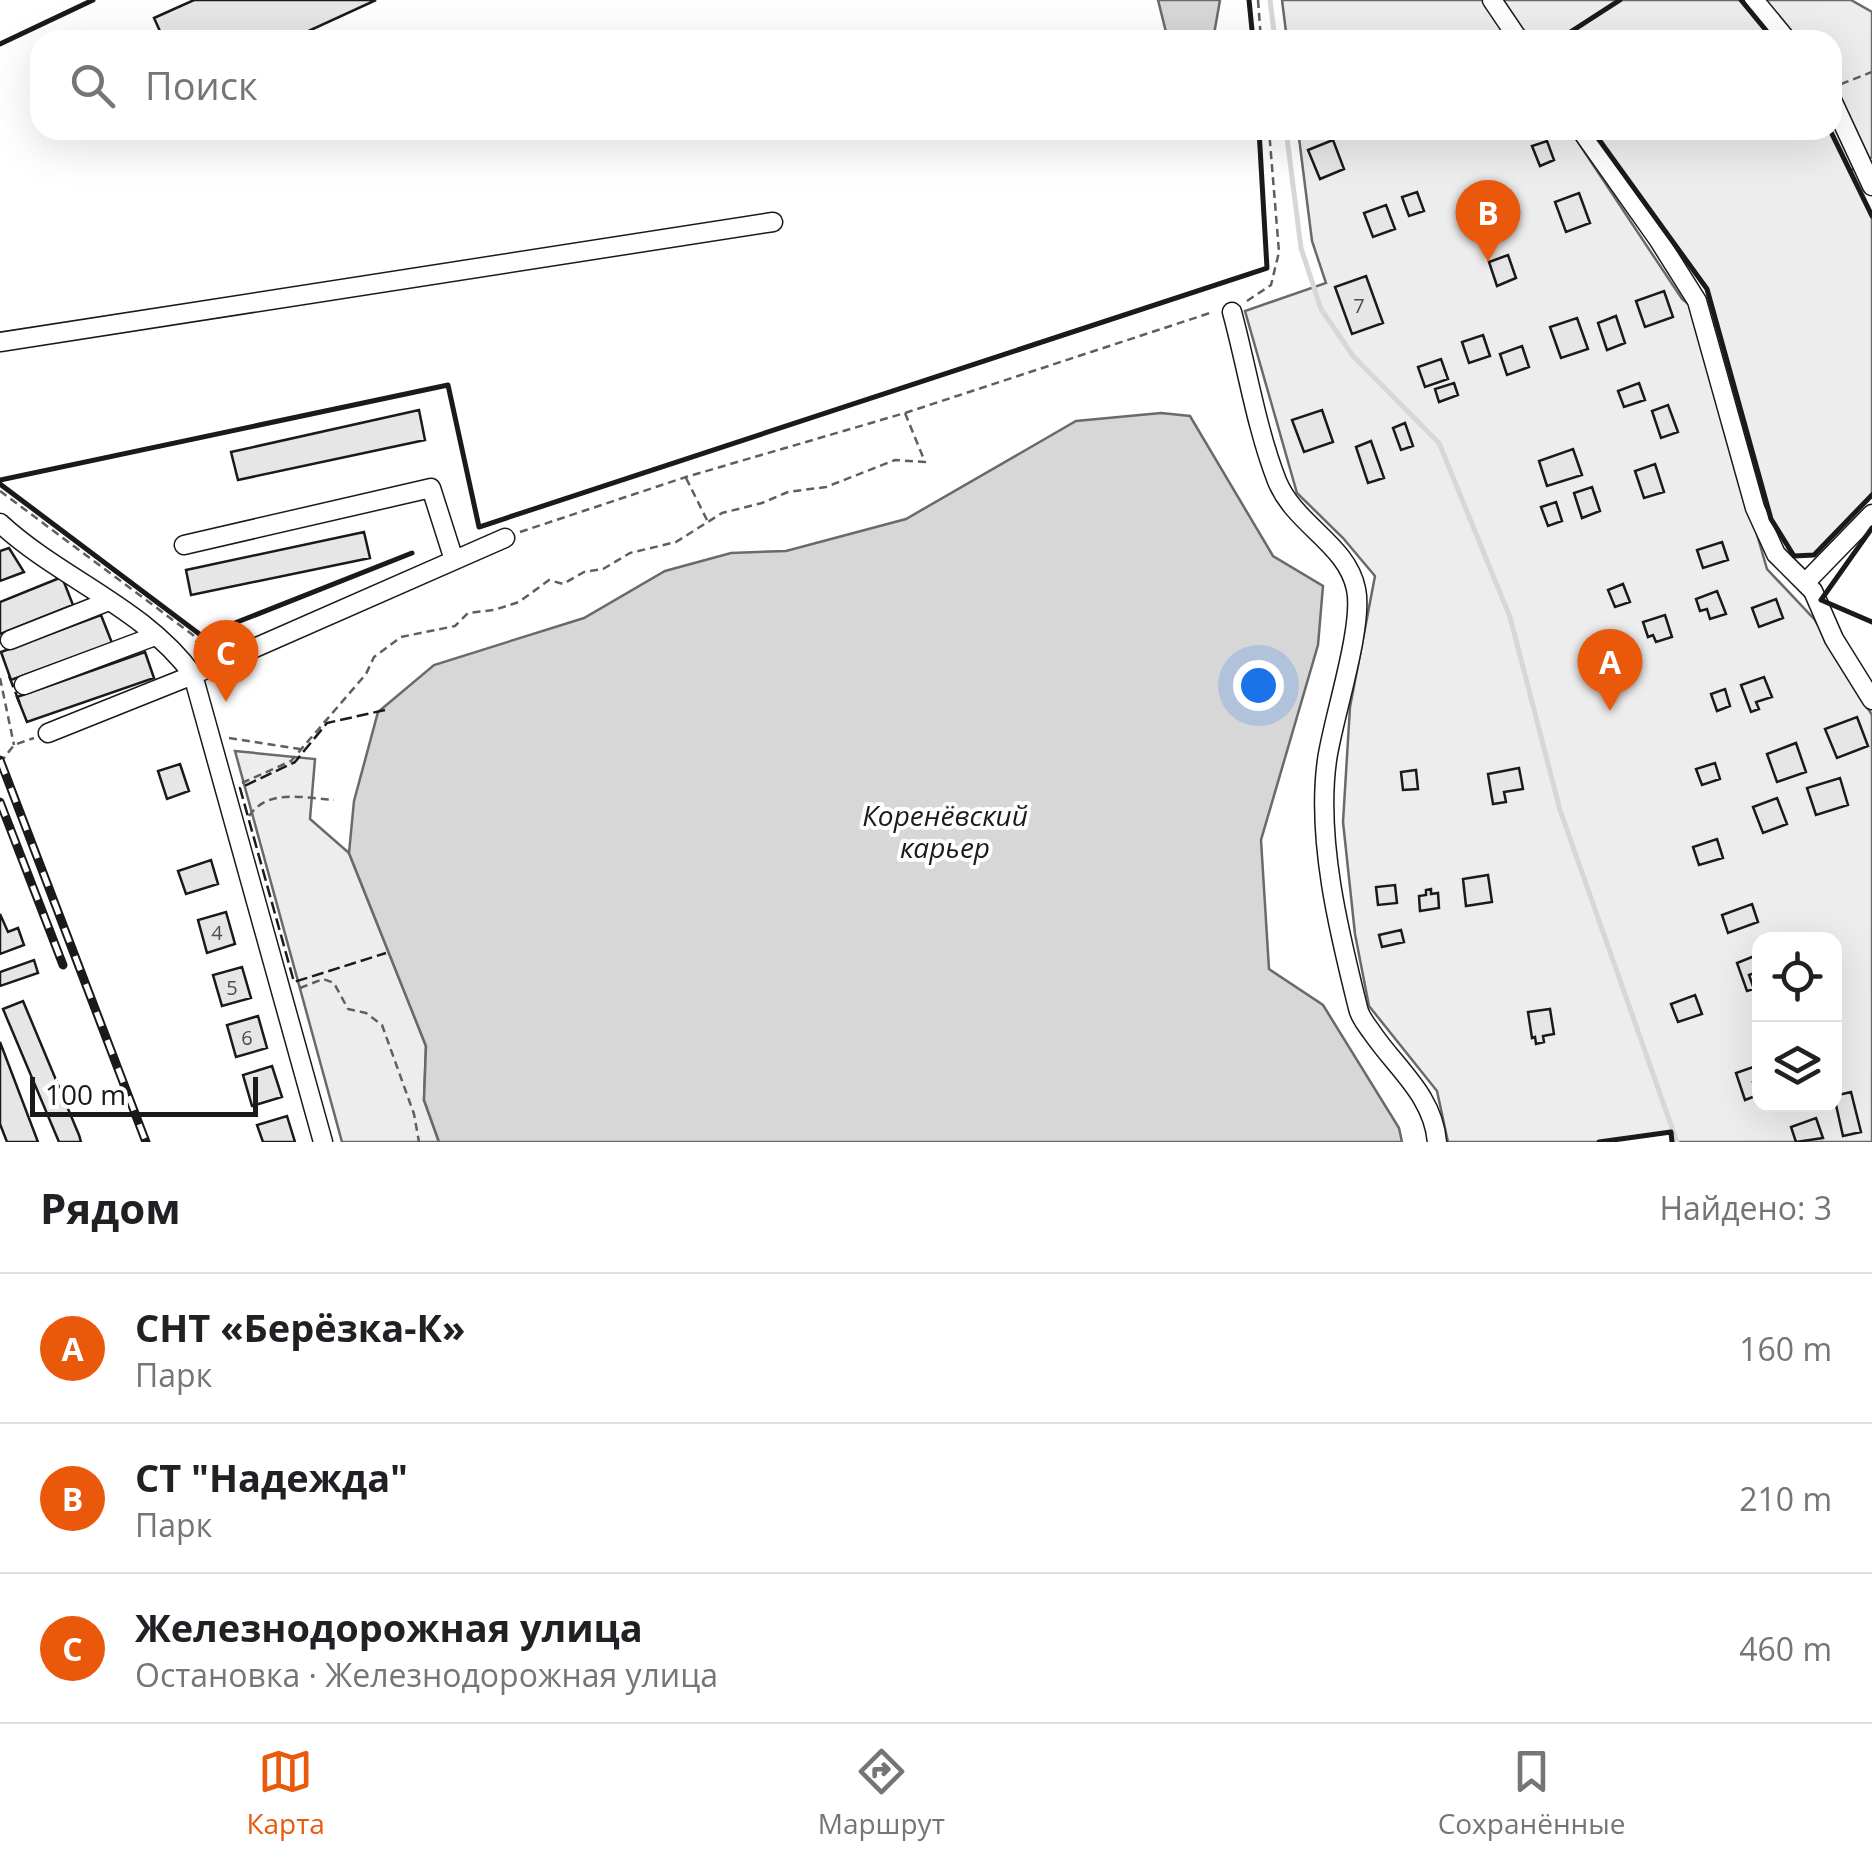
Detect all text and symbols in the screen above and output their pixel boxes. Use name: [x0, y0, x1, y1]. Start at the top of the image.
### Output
search box: [30, 30, 1842, 140]
icon: search: [65, 58, 120, 113]
text: Поиск: [145, 59, 258, 111]
pin: B: [1456, 180, 1520, 262]
house number: 7: [1353, 292, 1365, 319]
pin: C: [194, 620, 258, 702]
pin: A: [1578, 628, 1642, 711]
your location: [1233, 660, 1284, 711]
water label: Коренёвский карьер: [862, 796, 1028, 866]
house number: 4: [211, 919, 223, 946]
map controls: [1752, 932, 1842, 1112]
button: locate: [1752, 932, 1842, 1022]
house number: 5: [226, 974, 238, 1001]
button: layers: [1752, 1022, 1842, 1112]
house number: 6: [241, 1024, 253, 1051]
scale bar: [30, 1072, 258, 1116]
text: 100 m: [45, 1075, 126, 1113]
text: Рядом: [40, 1179, 181, 1236]
text: Найдено: 3: [1659, 1186, 1832, 1229]
text: СНТ «Берёзка-К»: [135, 1301, 465, 1353]
text: A: [61, 1327, 84, 1370]
text: 160 m: [1739, 1327, 1832, 1370]
text: Парк: [135, 1353, 212, 1396]
text: СТ "Надежда": [135, 1451, 408, 1503]
text: B: [62, 1477, 83, 1520]
text: 210 m: [1739, 1477, 1832, 1520]
text: Парк: [135, 1503, 212, 1546]
text: Железнодорожная улица: [135, 1601, 643, 1653]
text: C: [62, 1627, 83, 1670]
text: 460 m: [1739, 1627, 1832, 1670]
text: Остановка · Железнодорожная улица: [135, 1653, 718, 1696]
tab: Карта: [246, 1744, 325, 1842]
tab: Маршрут: [818, 1744, 945, 1842]
tab: Сохранённые: [1438, 1744, 1626, 1842]

